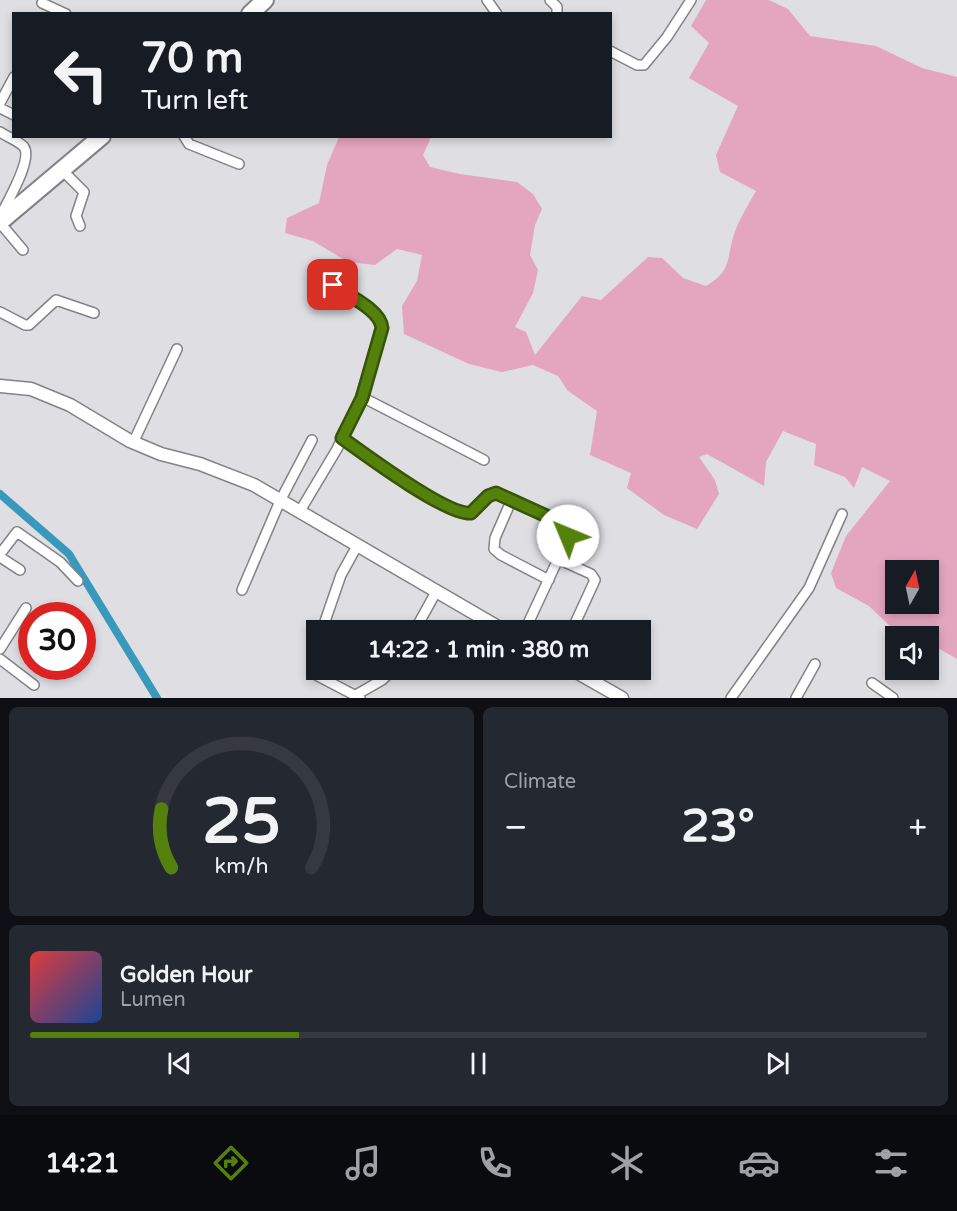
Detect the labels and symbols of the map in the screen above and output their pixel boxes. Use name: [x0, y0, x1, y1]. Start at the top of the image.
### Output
pin: [307, 259, 358, 310]
position arrow: [536, 504, 600, 568]
north arrow: [885, 560, 939, 614]
speed limit sign: 30: [18, 602, 96, 680]

